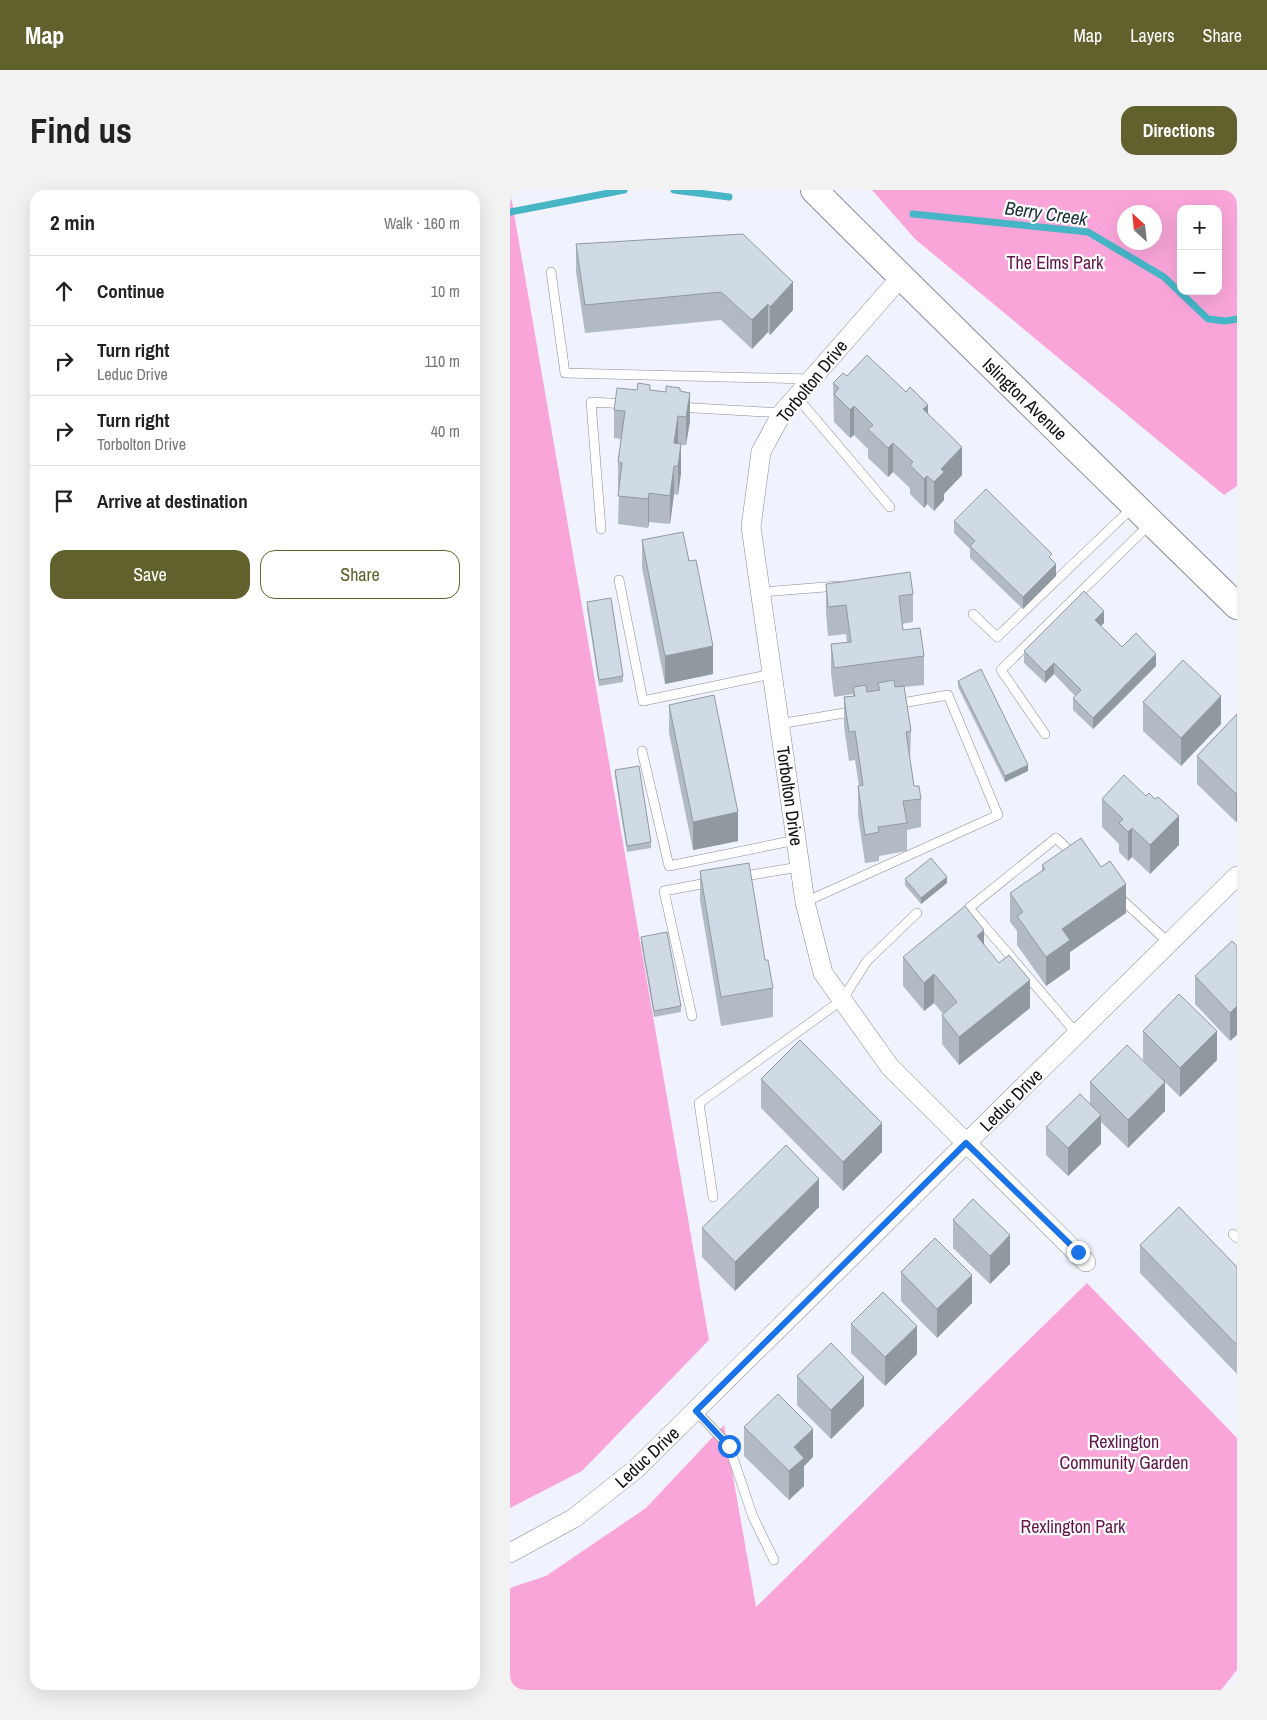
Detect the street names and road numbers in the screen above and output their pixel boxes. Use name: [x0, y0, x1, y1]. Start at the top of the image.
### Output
street label: Torbolton Drive: [771, 334, 853, 428]
street label: Islington Avenue: [977, 352, 1073, 446]
street label: Torbolton Drive: [771, 745, 809, 847]
street label: Leduc Drive: [974, 1063, 1048, 1137]
street label: Leduc Drive: [609, 1421, 685, 1493]

